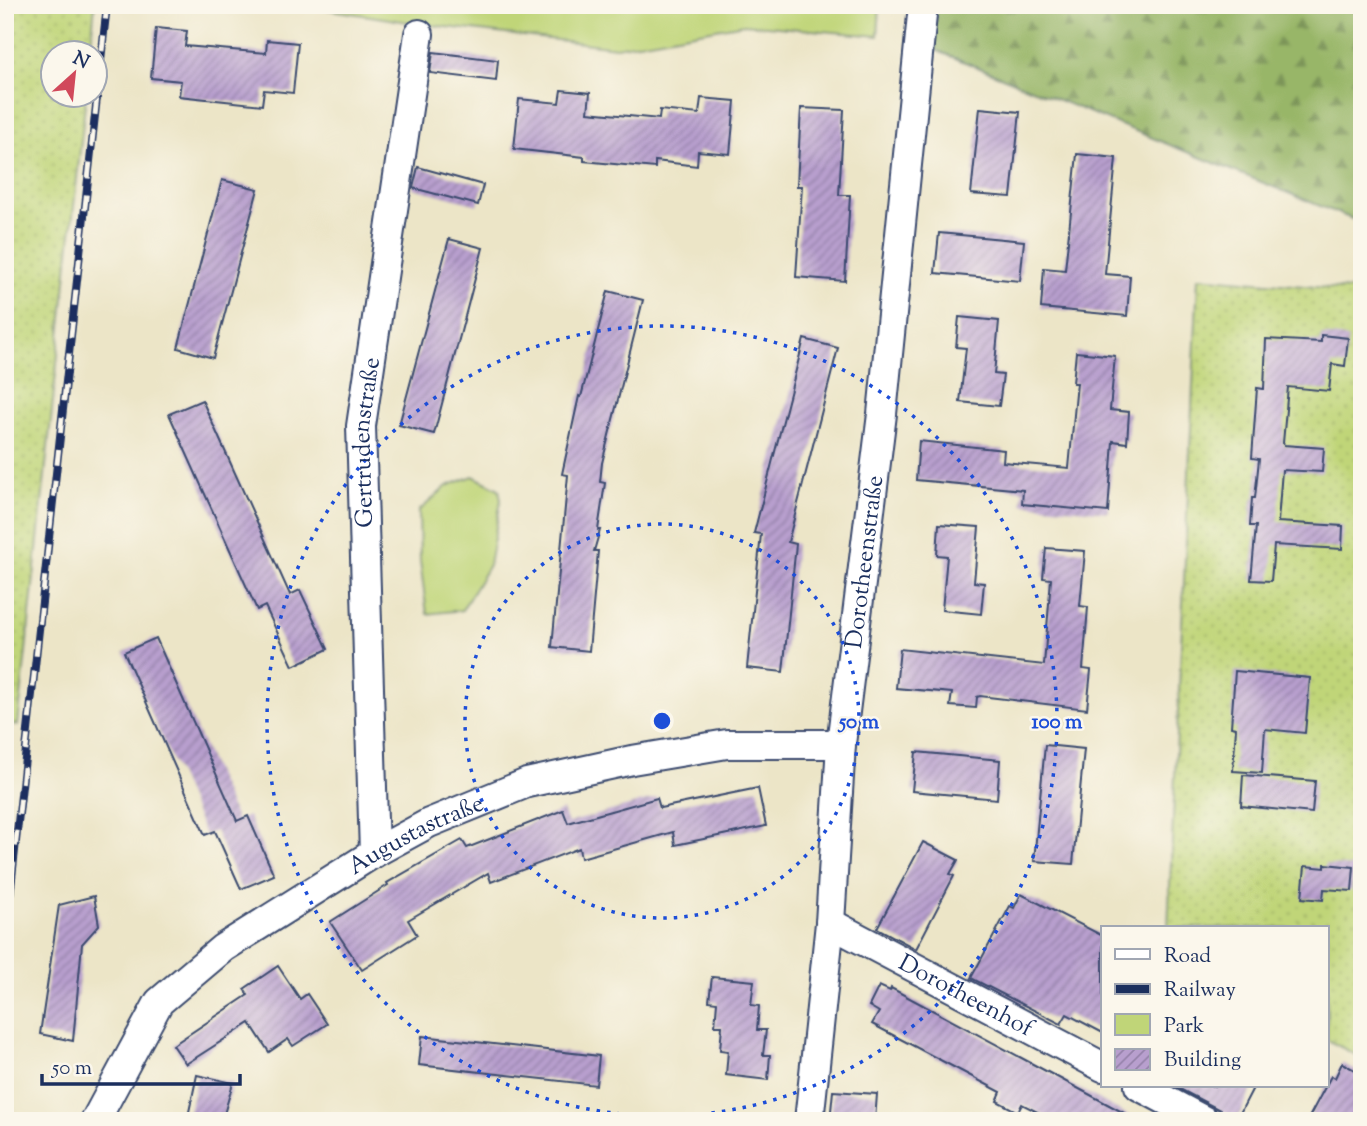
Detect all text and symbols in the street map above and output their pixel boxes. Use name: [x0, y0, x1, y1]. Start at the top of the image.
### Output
north arrow: [38, 38, 108, 108]
text: N: [68, 46, 93, 77]
street label: Gertrudenstraße: [345, 355, 390, 528]
street label: Dorotheenstraße: [838, 473, 893, 651]
text: 50 m: [837, 708, 880, 738]
text: 100 m: [1032, 708, 1083, 738]
centre of rings: [650, 709, 674, 733]
street label: Augustastraße: [342, 787, 489, 884]
legend: [1101, 926, 1328, 1088]
text: Road: [1164, 942, 1211, 972]
street label: Dorotheenhof: [892, 947, 1040, 1047]
text: Railway: [1164, 976, 1236, 1006]
text: Park: [1164, 1012, 1205, 1042]
scale bar: [42, 1042, 240, 1086]
text: Building: [1164, 1046, 1241, 1076]
text: 50 m: [51, 1054, 92, 1084]

